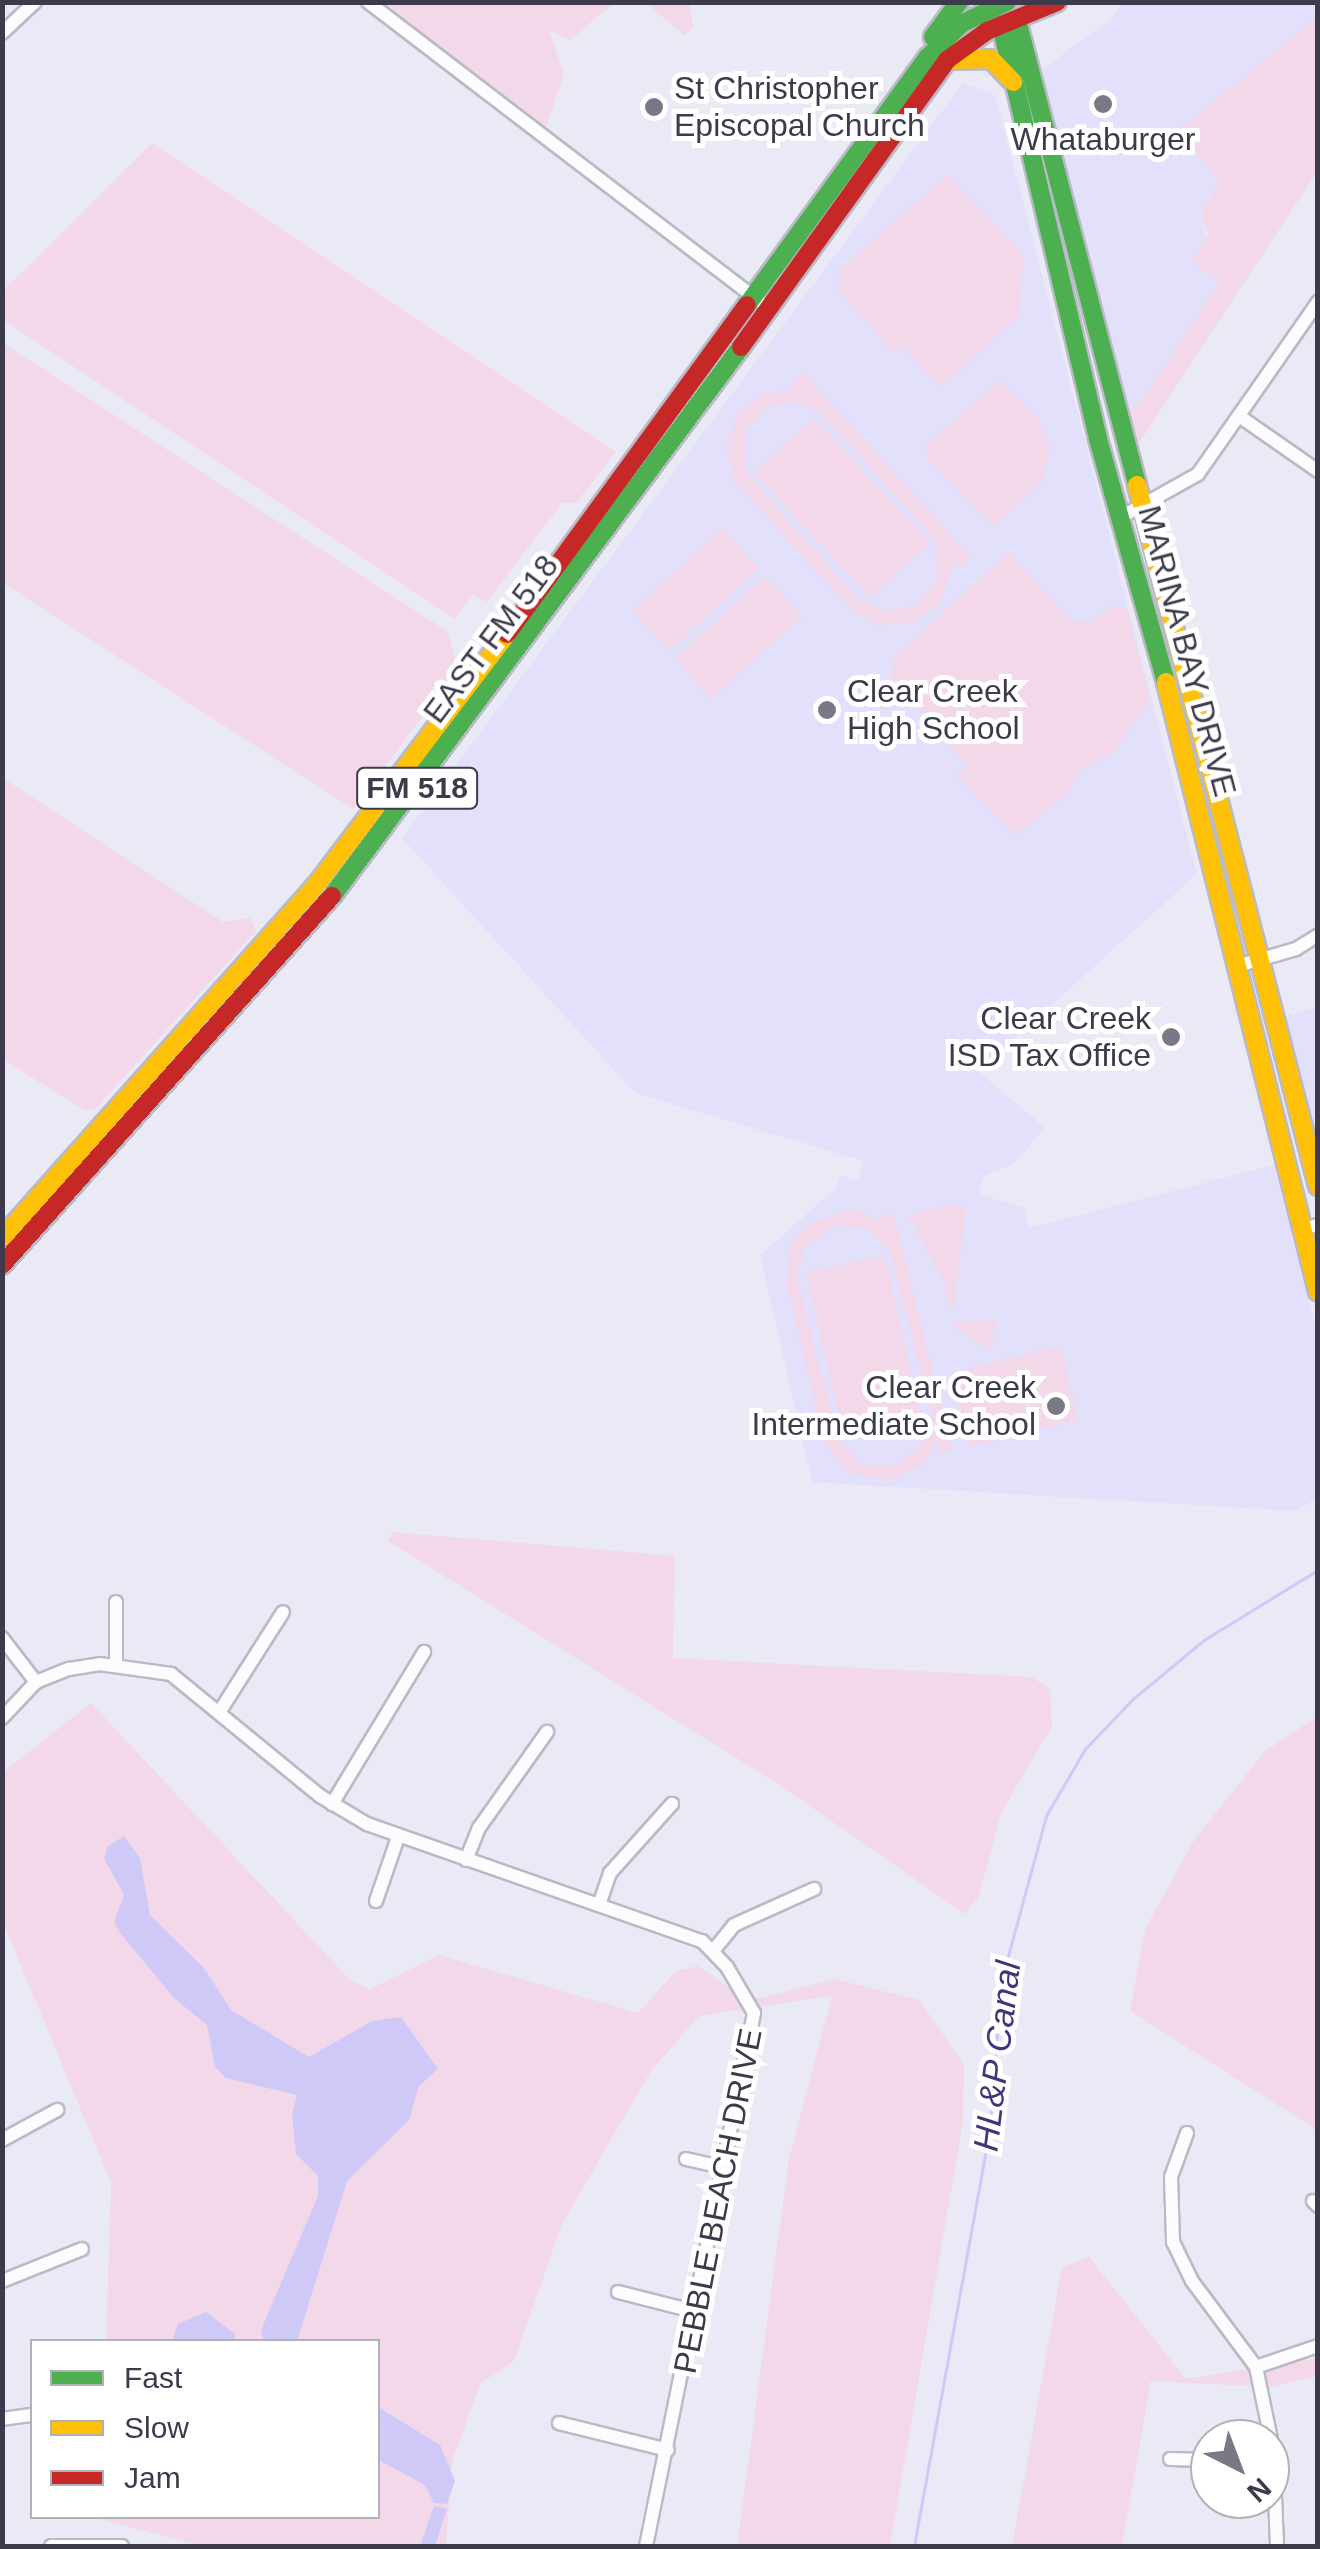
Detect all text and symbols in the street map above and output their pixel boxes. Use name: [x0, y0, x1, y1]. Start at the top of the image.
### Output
place label: St Christopher Episcopal Church: [674, 70, 925, 145]
marker: Whataburger: [1092, 93, 1114, 115]
marker: St Christopher Episcopal Church: [643, 96, 665, 118]
place label: Whataburger: [1011, 120, 1195, 158]
street label: MARINA BAY DRIVE: [1129, 500, 1245, 802]
street label: EAST FM 518: [415, 547, 567, 731]
place label: Clear Creek High School: [847, 673, 1020, 748]
marker: Clear Creek High School: [816, 699, 838, 721]
road number: FM 518: [354, 763, 480, 813]
place label: Clear Creek ISD Tax Office: [947, 1000, 1151, 1075]
marker: Clear Creek ISD Tax Office: [1160, 1026, 1182, 1048]
place label: Clear Creek Intermediate School: [751, 1369, 1036, 1444]
marker: Clear Creek Intermediate School: [1045, 1395, 1067, 1417]
water label: HL&P Canal: [964, 1958, 1030, 2154]
street label: PEBBLE BEACH DRIVE: [666, 2025, 770, 2377]
legend: [30, 2339, 380, 2519]
text: Fast: [124, 2361, 182, 2394]
text: Slow: [124, 2411, 189, 2444]
north arrow: [1190, 2419, 1290, 2519]
text: Jam: [124, 2461, 181, 2494]
text: N: [1241, 2472, 1277, 2508]

